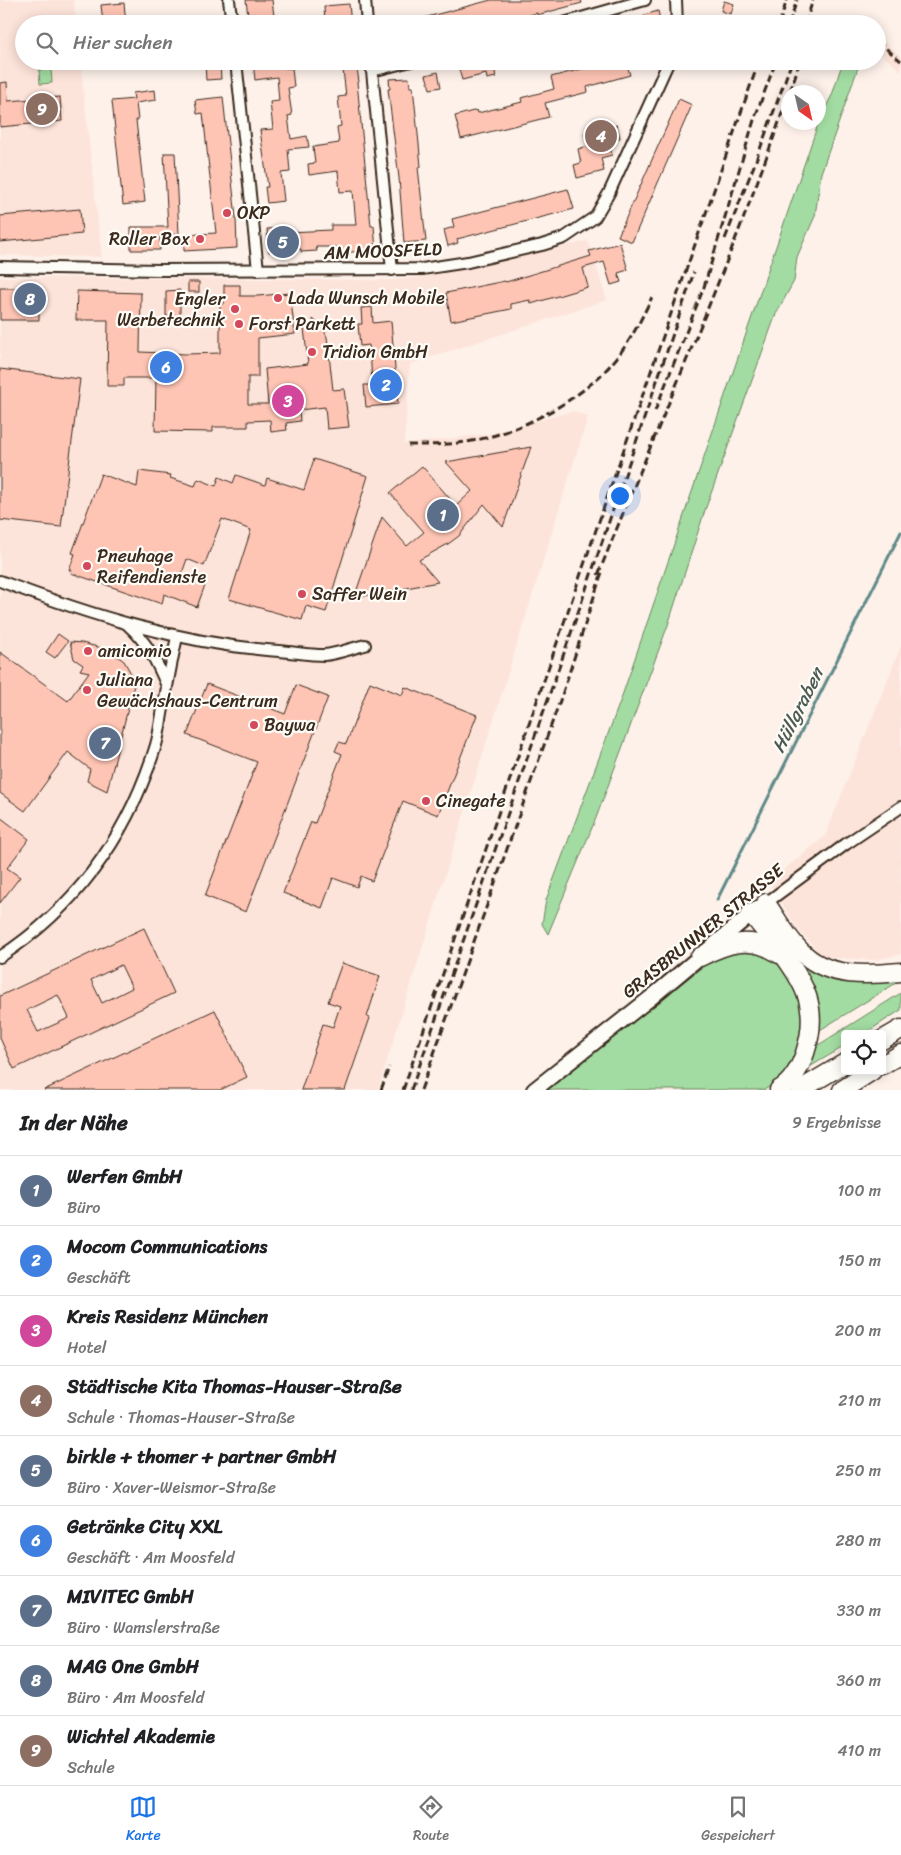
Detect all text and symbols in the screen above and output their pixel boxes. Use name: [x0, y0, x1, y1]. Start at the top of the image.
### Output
search box: [15, 15, 886, 70]
text: Hier suchen: [73, 26, 173, 59]
icon: search: [33, 29, 61, 57]
north arrow: [781, 85, 826, 130]
pin: 9: [26, 90, 58, 128]
pin: 4: [585, 117, 617, 155]
place label: OKP: [237, 197, 271, 229]
marker: OKP: [221, 207, 233, 219]
place label: Roller Box: [109, 223, 191, 255]
pin: 5: [267, 223, 299, 261]
marker: Roller Box: [194, 233, 206, 245]
street label: AM MOOSFELD: [322, 233, 443, 269]
pin: 8: [14, 280, 46, 318]
place label: Lada Wunsch Mobile: [288, 282, 445, 314]
place label: Engler Werbetechnik: [117, 283, 227, 336]
marker: Lada Wunsch Mobile: [272, 292, 284, 304]
marker: Engler Werbetechnik: [229, 303, 241, 315]
place label: Forst Parkett: [249, 308, 356, 340]
marker: Forst Parkett: [233, 318, 245, 330]
place label: Tridion GmbH: [322, 336, 428, 368]
marker: Tridion GmbH: [306, 346, 318, 358]
pin: 6: [150, 348, 182, 386]
pin: 2: [370, 366, 402, 404]
pin: 3: [272, 382, 304, 420]
your location: [607, 483, 633, 509]
pin: 1: [427, 496, 459, 534]
place label: Pneuhage Reifendienste: [97, 540, 206, 593]
marker: Pneuhage Reifendienste: [81, 560, 93, 572]
place label: Saffer Wein: [312, 578, 407, 610]
marker: Saffer Wein: [296, 588, 308, 600]
place label: amicomio: [98, 635, 172, 667]
marker: amicomio: [82, 645, 94, 657]
water label: Hüllgraben: [762, 660, 834, 759]
place label: Juliana Gewächshaus-Centrum: [96, 664, 278, 717]
marker: Juliana Gewächshaus-Centrum: [81, 684, 93, 696]
place label: Baywa: [264, 709, 316, 741]
marker: Baywa: [248, 719, 260, 731]
pin: 7: [89, 724, 121, 762]
place label: Cinegate: [436, 785, 506, 817]
marker: Cinegate: [420, 795, 432, 807]
street label: GRASBRUNNER STRASSE: [615, 854, 792, 1007]
map controls: [841, 1030, 886, 1075]
button: locate: [841, 1030, 886, 1075]
text: In der Nähe: [20, 1104, 128, 1142]
text: 9 Ergebnisse: [792, 1108, 881, 1137]
text: Werfen GmbH: [67, 1160, 183, 1193]
text: 1: [33, 1176, 39, 1205]
text: 100 m: [837, 1176, 881, 1205]
text: Büro: [67, 1193, 100, 1222]
text: Mocom Communications: [67, 1230, 267, 1263]
text: 2: [31, 1246, 41, 1275]
text: 150 m: [838, 1246, 881, 1275]
text: Geschäft: [67, 1263, 130, 1292]
text: Kreis Residenz München: [67, 1300, 268, 1333]
text: 3: [32, 1316, 40, 1345]
text: 200 m: [835, 1316, 881, 1345]
text: Hotel: [67, 1333, 106, 1362]
text: Städtische Kita Thomas-Hauser-Straße: [67, 1370, 402, 1403]
text: 4: [31, 1386, 41, 1415]
text: 210 m: [838, 1386, 881, 1415]
text: Schule · Thomas-Hauser-Straße: [67, 1403, 295, 1432]
text: birkle + thomer + partner GmbH: [67, 1440, 336, 1473]
text: 5: [31, 1456, 41, 1485]
text: 250 m: [835, 1456, 881, 1485]
text: Büro · Xaver-Weismor-Straße: [67, 1473, 276, 1502]
text: Getränke City XXL: [67, 1510, 222, 1543]
text: 6: [31, 1526, 41, 1555]
text: 280 m: [836, 1526, 881, 1555]
text: Geschäft · Am Moosfeld: [67, 1543, 234, 1572]
text: MIVITEC GmbH: [67, 1580, 194, 1613]
text: 7: [31, 1596, 41, 1625]
text: 330 m: [837, 1596, 881, 1625]
text: Büro · Wamslerstraße: [67, 1613, 220, 1642]
text: MAG One GmbH: [67, 1650, 199, 1683]
text: 8: [31, 1666, 41, 1695]
text: 360 m: [837, 1666, 881, 1695]
text: Büro · Am Moosfeld: [67, 1683, 204, 1712]
text: Wichtel Akademie: [67, 1720, 215, 1753]
text: 9: [31, 1736, 41, 1765]
text: 410 m: [838, 1736, 881, 1765]
text: Schule: [67, 1753, 115, 1782]
tab: Karte: [126, 1793, 161, 1848]
tab: Route: [413, 1793, 449, 1848]
tab: Gespeichert: [701, 1793, 775, 1848]

